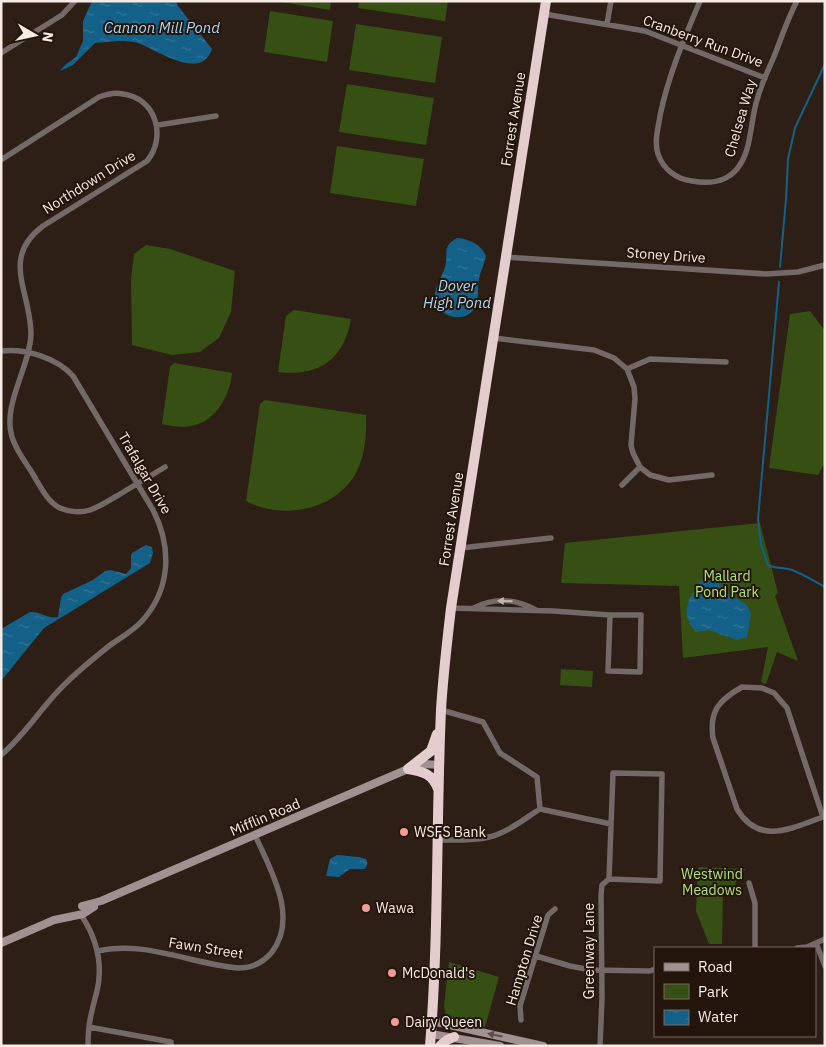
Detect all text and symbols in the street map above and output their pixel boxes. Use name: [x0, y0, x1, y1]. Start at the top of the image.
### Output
north arrow: [10, 10, 60, 60]
street label: Cranberry Run Drive: [641, 11, 766, 71]
water label: Cannon Mill Pond: [104, 18, 220, 37]
text: N: [38, 31, 58, 43]
street label: Forrest Avenue: [497, 70, 529, 167]
street label: Chelsea Way: [720, 77, 760, 159]
street label: Northdown Drive: [39, 146, 139, 218]
street label: Stoney Drive: [626, 243, 706, 267]
water label: Dover High Pond: [423, 276, 491, 312]
street label: Trafalgar Drive: [114, 429, 176, 517]
street label: Forrest Avenue: [435, 470, 467, 567]
park label: Mallard Pond Park: [695, 567, 759, 601]
one-way arrow: [496, 597, 512, 605]
street label: Mifflin Road: [227, 794, 303, 840]
place label: WSFS Bank: [414, 823, 486, 841]
marker: WSFS Bank: [398, 826, 410, 838]
park label: Westwind Meadows: [681, 865, 743, 899]
place label: Wawa: [376, 899, 414, 917]
marker: Wawa: [360, 902, 372, 914]
street label: Greenway Lane: [580, 902, 598, 999]
street label: Hampton Drive: [502, 912, 546, 1008]
street label: Fawn Street: [167, 933, 245, 963]
legend: [654, 947, 816, 1037]
text: Road: [698, 957, 733, 976]
place label: McDonald's: [402, 964, 475, 982]
marker: McDonald's: [386, 967, 398, 979]
text: Park: [698, 982, 728, 1001]
text: Water: [698, 1007, 739, 1026]
place label: Dairy Queen: [405, 1013, 482, 1031]
marker: Dairy Queen: [389, 1016, 401, 1028]
one-way arrow: [488, 1031, 503, 1039]

